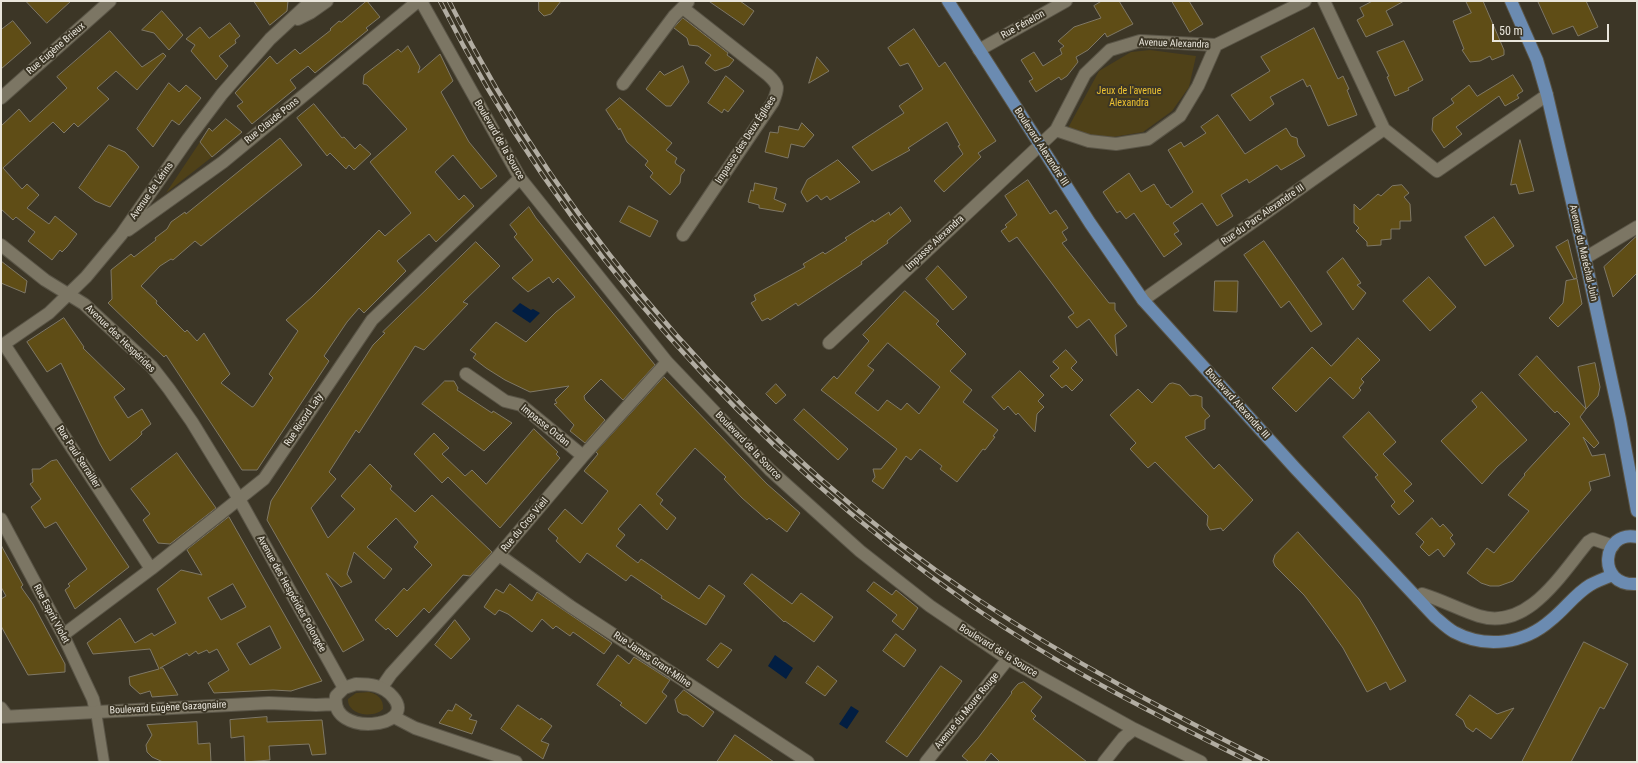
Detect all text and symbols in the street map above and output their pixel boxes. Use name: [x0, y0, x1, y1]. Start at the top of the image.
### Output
street label: Rue Fénelon: [999, 8, 1047, 42]
scale bar: [1494, 16, 1611, 42]
street label: Rue Eugène Brieux: [25, 21, 87, 77]
text: 50 m: [1499, 24, 1523, 38]
street label: Avenue Alexandra: [1139, 37, 1209, 51]
park label: Jeux de l'avenue Alexandra: [1097, 85, 1161, 108]
street label: Impasse des Deux Églises: [713, 94, 779, 186]
street label: Rue Claude Pons: [242, 95, 302, 147]
street label: Boulevard de la Source: [471, 98, 527, 182]
street label: Boulevard Alexandre III: [1011, 106, 1071, 188]
street label: Avenue de Lérins: [128, 160, 176, 222]
street label: Rue du Parc Alexandre III: [1219, 182, 1307, 248]
street label: Avenue du Maréchal Juin: [1566, 204, 1600, 302]
street label: Impasse Alexandra: [903, 213, 967, 273]
street label: Avenue des Hespérides: [83, 303, 157, 375]
street label: Boulevard Alexandre III: [1202, 366, 1272, 442]
street label: Rue Ricord Laty: [282, 391, 326, 449]
street label: Impasse Ordan: [518, 403, 572, 449]
street label: Boulevard de la Source: [712, 409, 784, 483]
street label: Rue Paul Serrailler: [53, 424, 103, 490]
street label: Rue du Cros Vieil: [499, 496, 551, 554]
street label: Avenue des Hespérides Polongée: [254, 534, 328, 654]
street label: Rue Esprit Violet: [30, 582, 72, 646]
street label: Boulevard de la Source: [957, 622, 1039, 680]
street label: Rue James Grant-Milne: [611, 629, 693, 691]
street label: Avenue du Moure Rouge: [932, 670, 1002, 752]
street label: Boulevard Eugène Gazagnaire: [109, 699, 227, 717]

